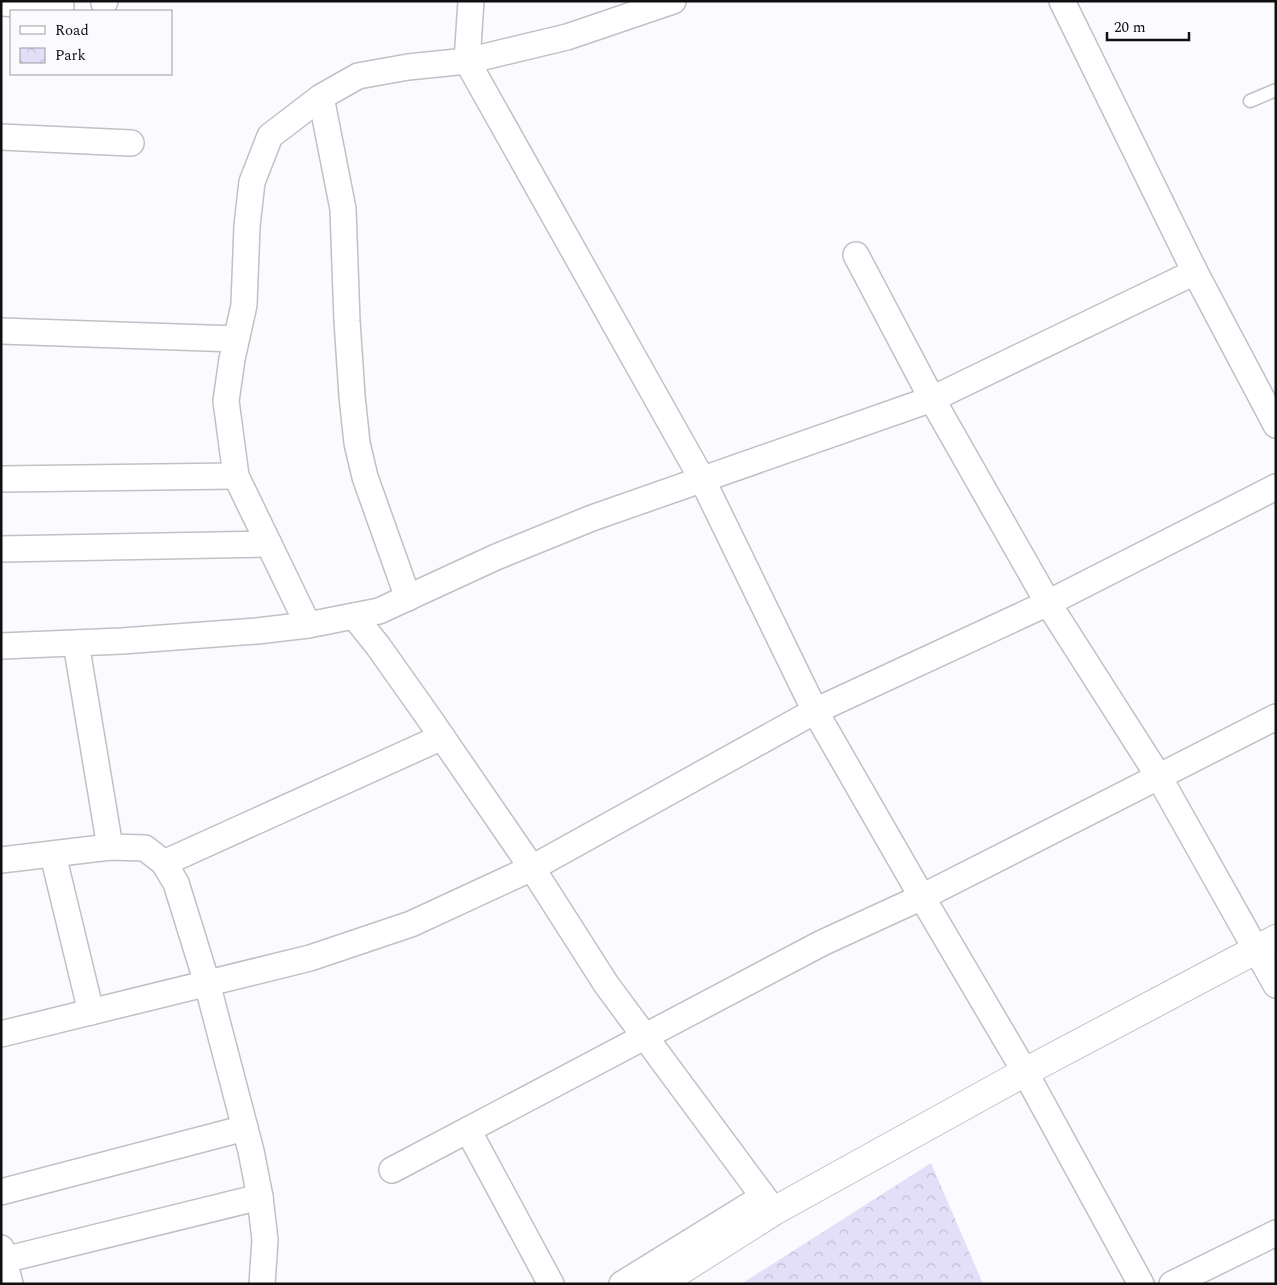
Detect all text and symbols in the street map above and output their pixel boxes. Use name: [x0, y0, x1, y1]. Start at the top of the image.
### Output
legend: [10, 10, 172, 75]
scale bar: [1107, 10, 1190, 42]
text: 20 m: [1114, 16, 1146, 39]
text: Road: [55, 19, 89, 42]
text: Park: [55, 44, 86, 67]

